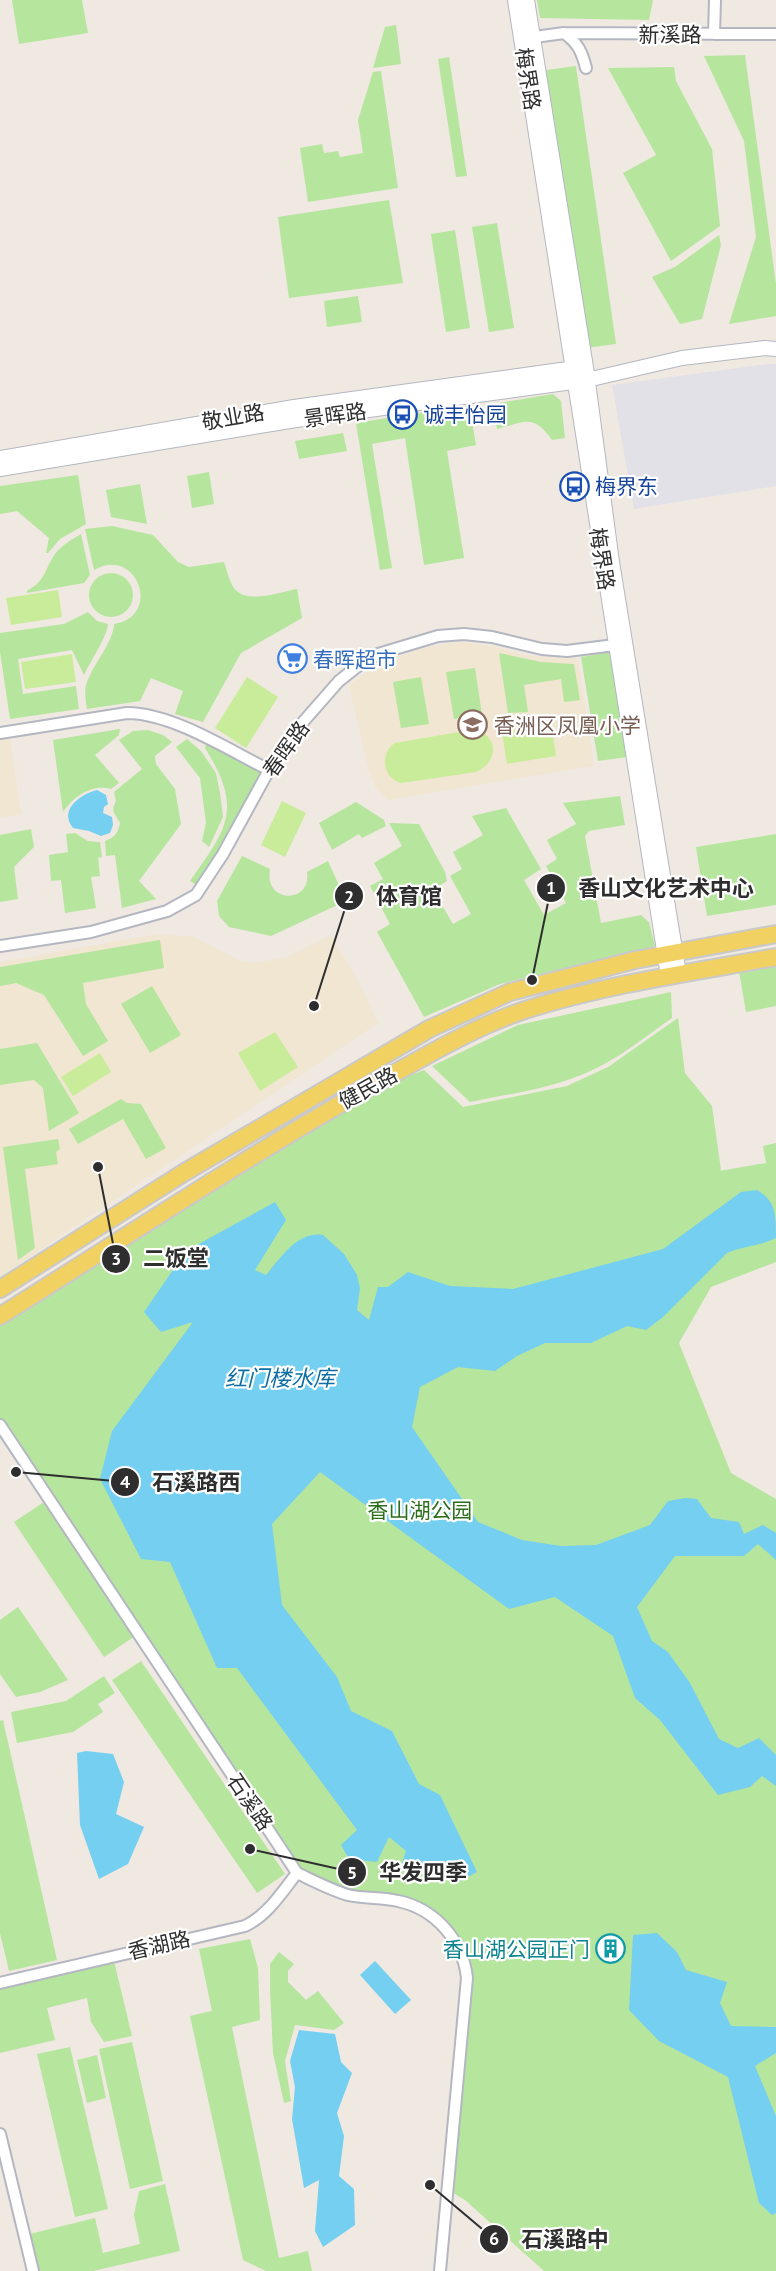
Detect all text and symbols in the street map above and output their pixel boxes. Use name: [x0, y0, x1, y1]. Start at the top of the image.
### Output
street label: 新溪路: [639, 21, 702, 48]
street label: 梅界路: [510, 46, 546, 112]
street label: 景晖路: [302, 397, 368, 433]
street label: 敬业路: [200, 398, 266, 436]
bus stop icon: 诚丰怡园: [386, 398, 418, 430]
place label: 诚丰怡园: [423, 401, 507, 428]
bus stop icon: 梅界东: [558, 470, 590, 502]
place label: 梅界东: [595, 473, 658, 500]
street label: 梅界路: [584, 526, 620, 592]
supermarket icon: 春晖超市: [276, 643, 308, 675]
place label: 春晖超市: [313, 646, 397, 673]
school or university icon: 香洲区凤凰小学: [457, 709, 489, 741]
place label: 香洲区凤凰小学: [494, 712, 641, 739]
street label: 春晖路: [257, 715, 315, 783]
callout: 香山文化艺术中心: [536, 868, 766, 908]
text: 香山文化艺术中心: [578, 874, 754, 902]
callout: 体育馆: [334, 876, 454, 916]
text: 1: [546, 876, 556, 899]
text: 体育馆: [376, 882, 442, 910]
text: 2: [344, 885, 354, 908]
street label: 健民路: [334, 1061, 402, 1115]
callout: 二饭堂: [101, 1239, 221, 1279]
text: 二饭堂: [143, 1244, 209, 1272]
text: 3: [111, 1247, 121, 1270]
water label: 红门楼水库: [225, 1364, 339, 1392]
callout: 石溪路西: [110, 1462, 252, 1502]
text: 石溪路西: [152, 1468, 240, 1496]
text: 4: [120, 1470, 130, 1493]
park label: 香山湖公园: [368, 1497, 473, 1524]
street label: 石溪路: [221, 1768, 279, 1836]
callout: 华发四季: [337, 1852, 479, 1892]
text: 华发四季: [379, 1858, 467, 1886]
text: 5: [347, 1861, 357, 1884]
street label: 香湖路: [125, 1925, 193, 1965]
building icon: 香山湖公园正门: [595, 1933, 627, 1965]
place label: 香山湖公园正门: [443, 1936, 590, 1963]
callout: 石溪路中: [479, 2219, 621, 2259]
text: 石溪路中: [521, 2225, 609, 2253]
text: 6: [489, 2227, 499, 2250]

